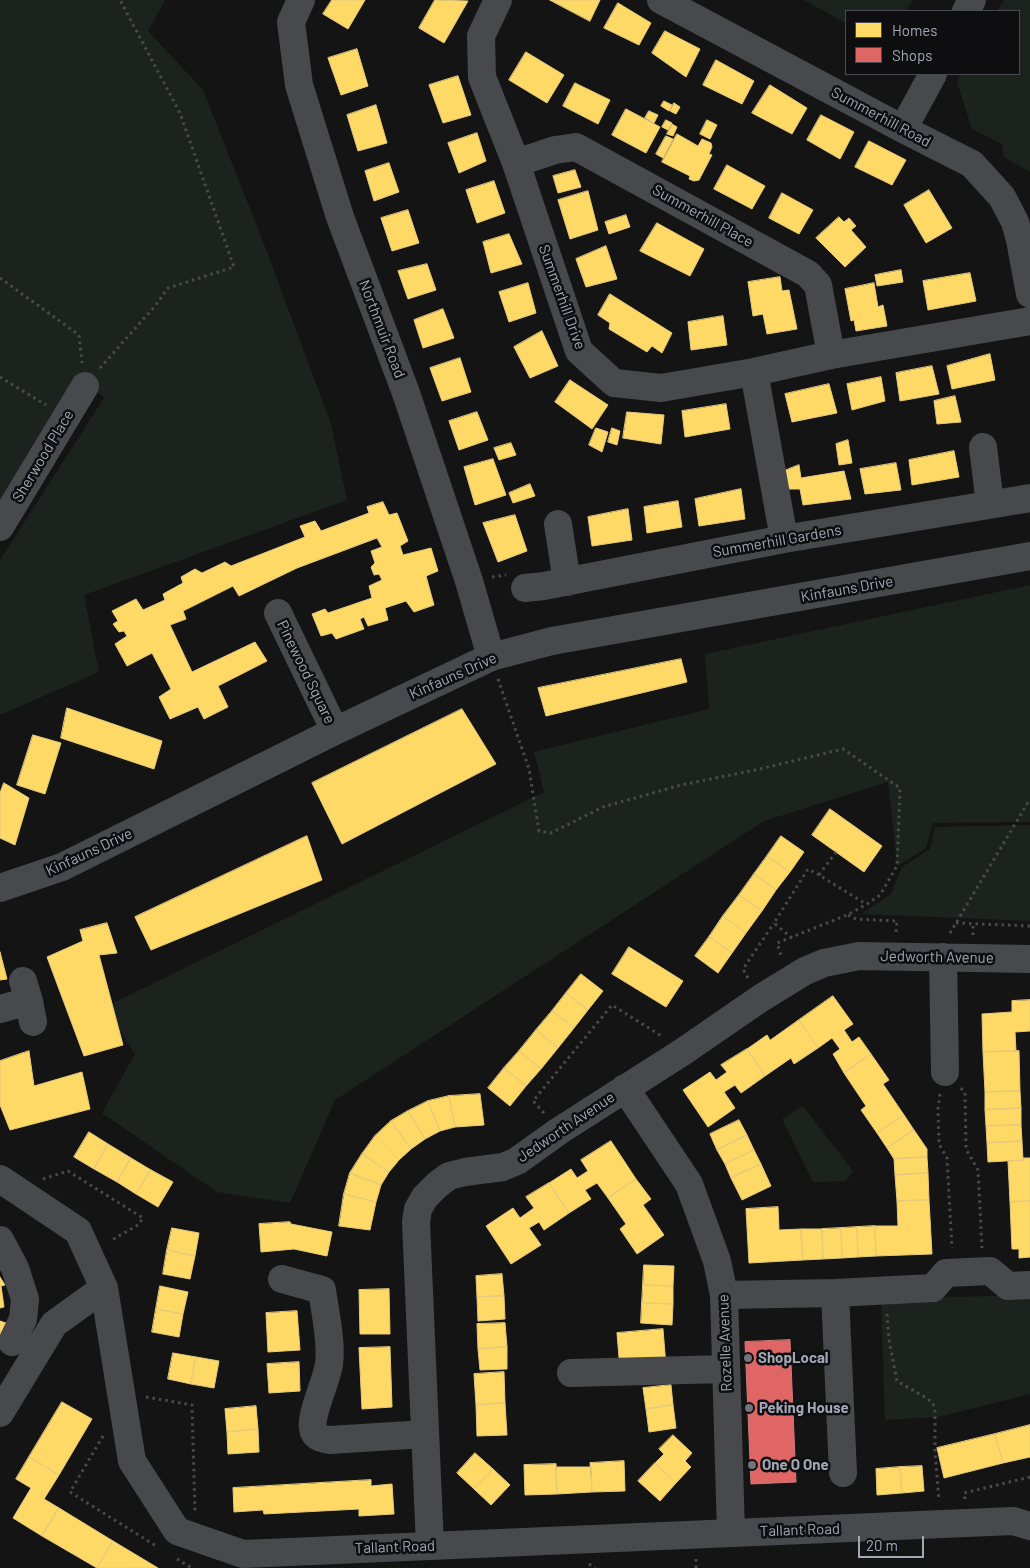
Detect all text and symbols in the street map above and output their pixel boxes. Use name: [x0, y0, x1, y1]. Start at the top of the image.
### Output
legend: [845, 10, 1020, 75]
text: Homes: [892, 21, 937, 39]
text: Shops: [892, 46, 932, 64]
street label: Summerhill Road: [828, 83, 934, 151]
street label: Summerhill Place: [649, 181, 757, 251]
street label: Summerhill Drive: [535, 242, 589, 352]
street label: Northmuir Road: [355, 277, 409, 381]
street label: Sherwood Place: [8, 407, 78, 505]
street label: Summerhill Gardens: [711, 521, 843, 561]
street label: Kinfauns Drive: [799, 572, 895, 606]
street label: Pinewood Square: [273, 617, 339, 727]
street label: Kinfauns Drive: [407, 649, 499, 703]
street label: Kinfauns Drive: [43, 824, 135, 880]
street label: Jedworth Avenue: [880, 947, 994, 967]
street label: Jedworth Avenue: [514, 1088, 618, 1166]
street label: Rozelle Avenue: [714, 1294, 736, 1392]
place label: ShopLocal: [758, 1349, 829, 1367]
marker: ShopLocal: [742, 1352, 754, 1364]
place label: Peking House: [759, 1399, 849, 1417]
marker: Peking House: [743, 1402, 755, 1414]
place label: One O One: [762, 1456, 829, 1474]
marker: One O One: [746, 1459, 758, 1471]
street label: Tallant Road: [760, 1520, 840, 1540]
scale bar: [860, 1526, 926, 1558]
text: 20 m: [866, 1536, 898, 1554]
street label: Tallant Road: [355, 1537, 435, 1557]

